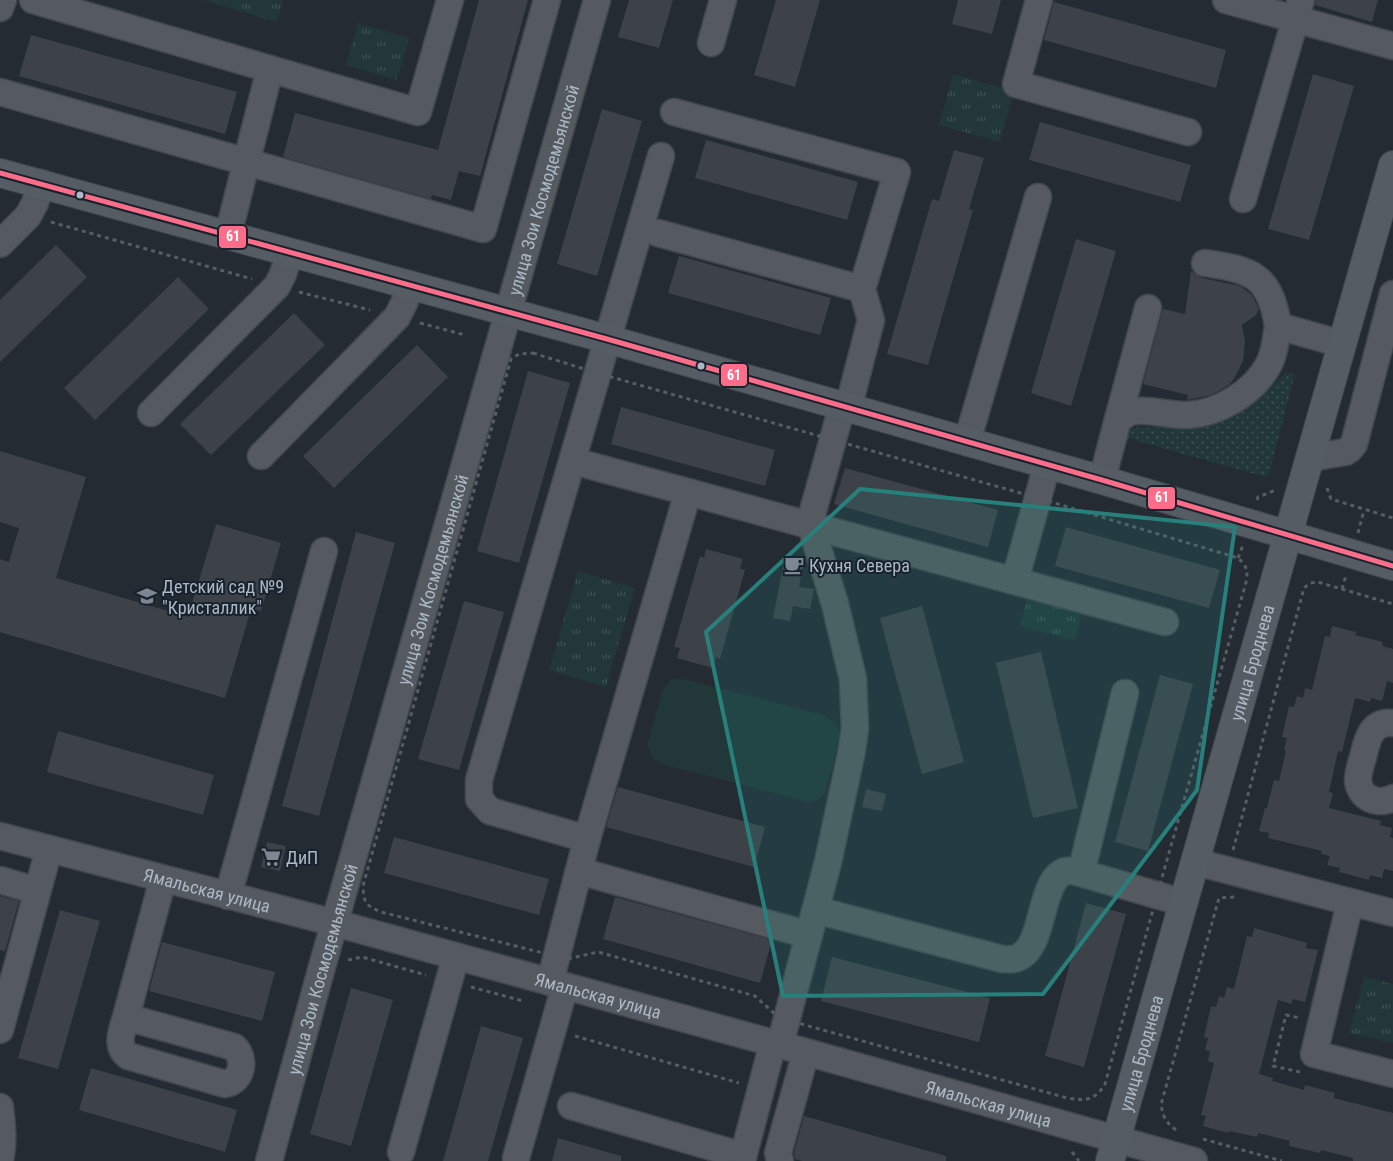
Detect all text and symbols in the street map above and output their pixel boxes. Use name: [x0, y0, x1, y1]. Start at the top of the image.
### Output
street label: улица Зои Космодемьянской: [503, 82, 583, 298]
unlabelled marker: [75, 190, 85, 200]
line badge: 61: [218, 225, 247, 249]
text: 61: [226, 228, 240, 244]
unlabelled marker: [696, 361, 706, 371]
line badge: 61: [720, 363, 748, 387]
text: 61: [727, 367, 741, 383]
street label: улица Зои Космодемьянской: [392, 472, 472, 687]
line badge: 61: [1147, 486, 1176, 510]
text: 61: [1155, 489, 1169, 505]
cafe icon: Кухня Севера: [783, 554, 805, 576]
place label: Кухня Севера: [809, 555, 910, 576]
place label: Детский сад №9 "Кристаллик": [162, 576, 284, 618]
school or university icon: Детский сад №9 "Кристаллик": [136, 585, 158, 607]
street label: улица Броднева: [1225, 602, 1278, 723]
supermarket icon: ДиП: [260, 846, 282, 868]
place label: ДиП: [286, 847, 318, 868]
street label: улица Зои Космодемьянской: [283, 861, 361, 1077]
street label: Ямальская улица: [141, 863, 273, 916]
street label: Ямальская улица: [533, 968, 664, 1022]
street label: улица Броднева: [1114, 993, 1167, 1114]
street label: Ямальская улица: [923, 1076, 1054, 1131]

